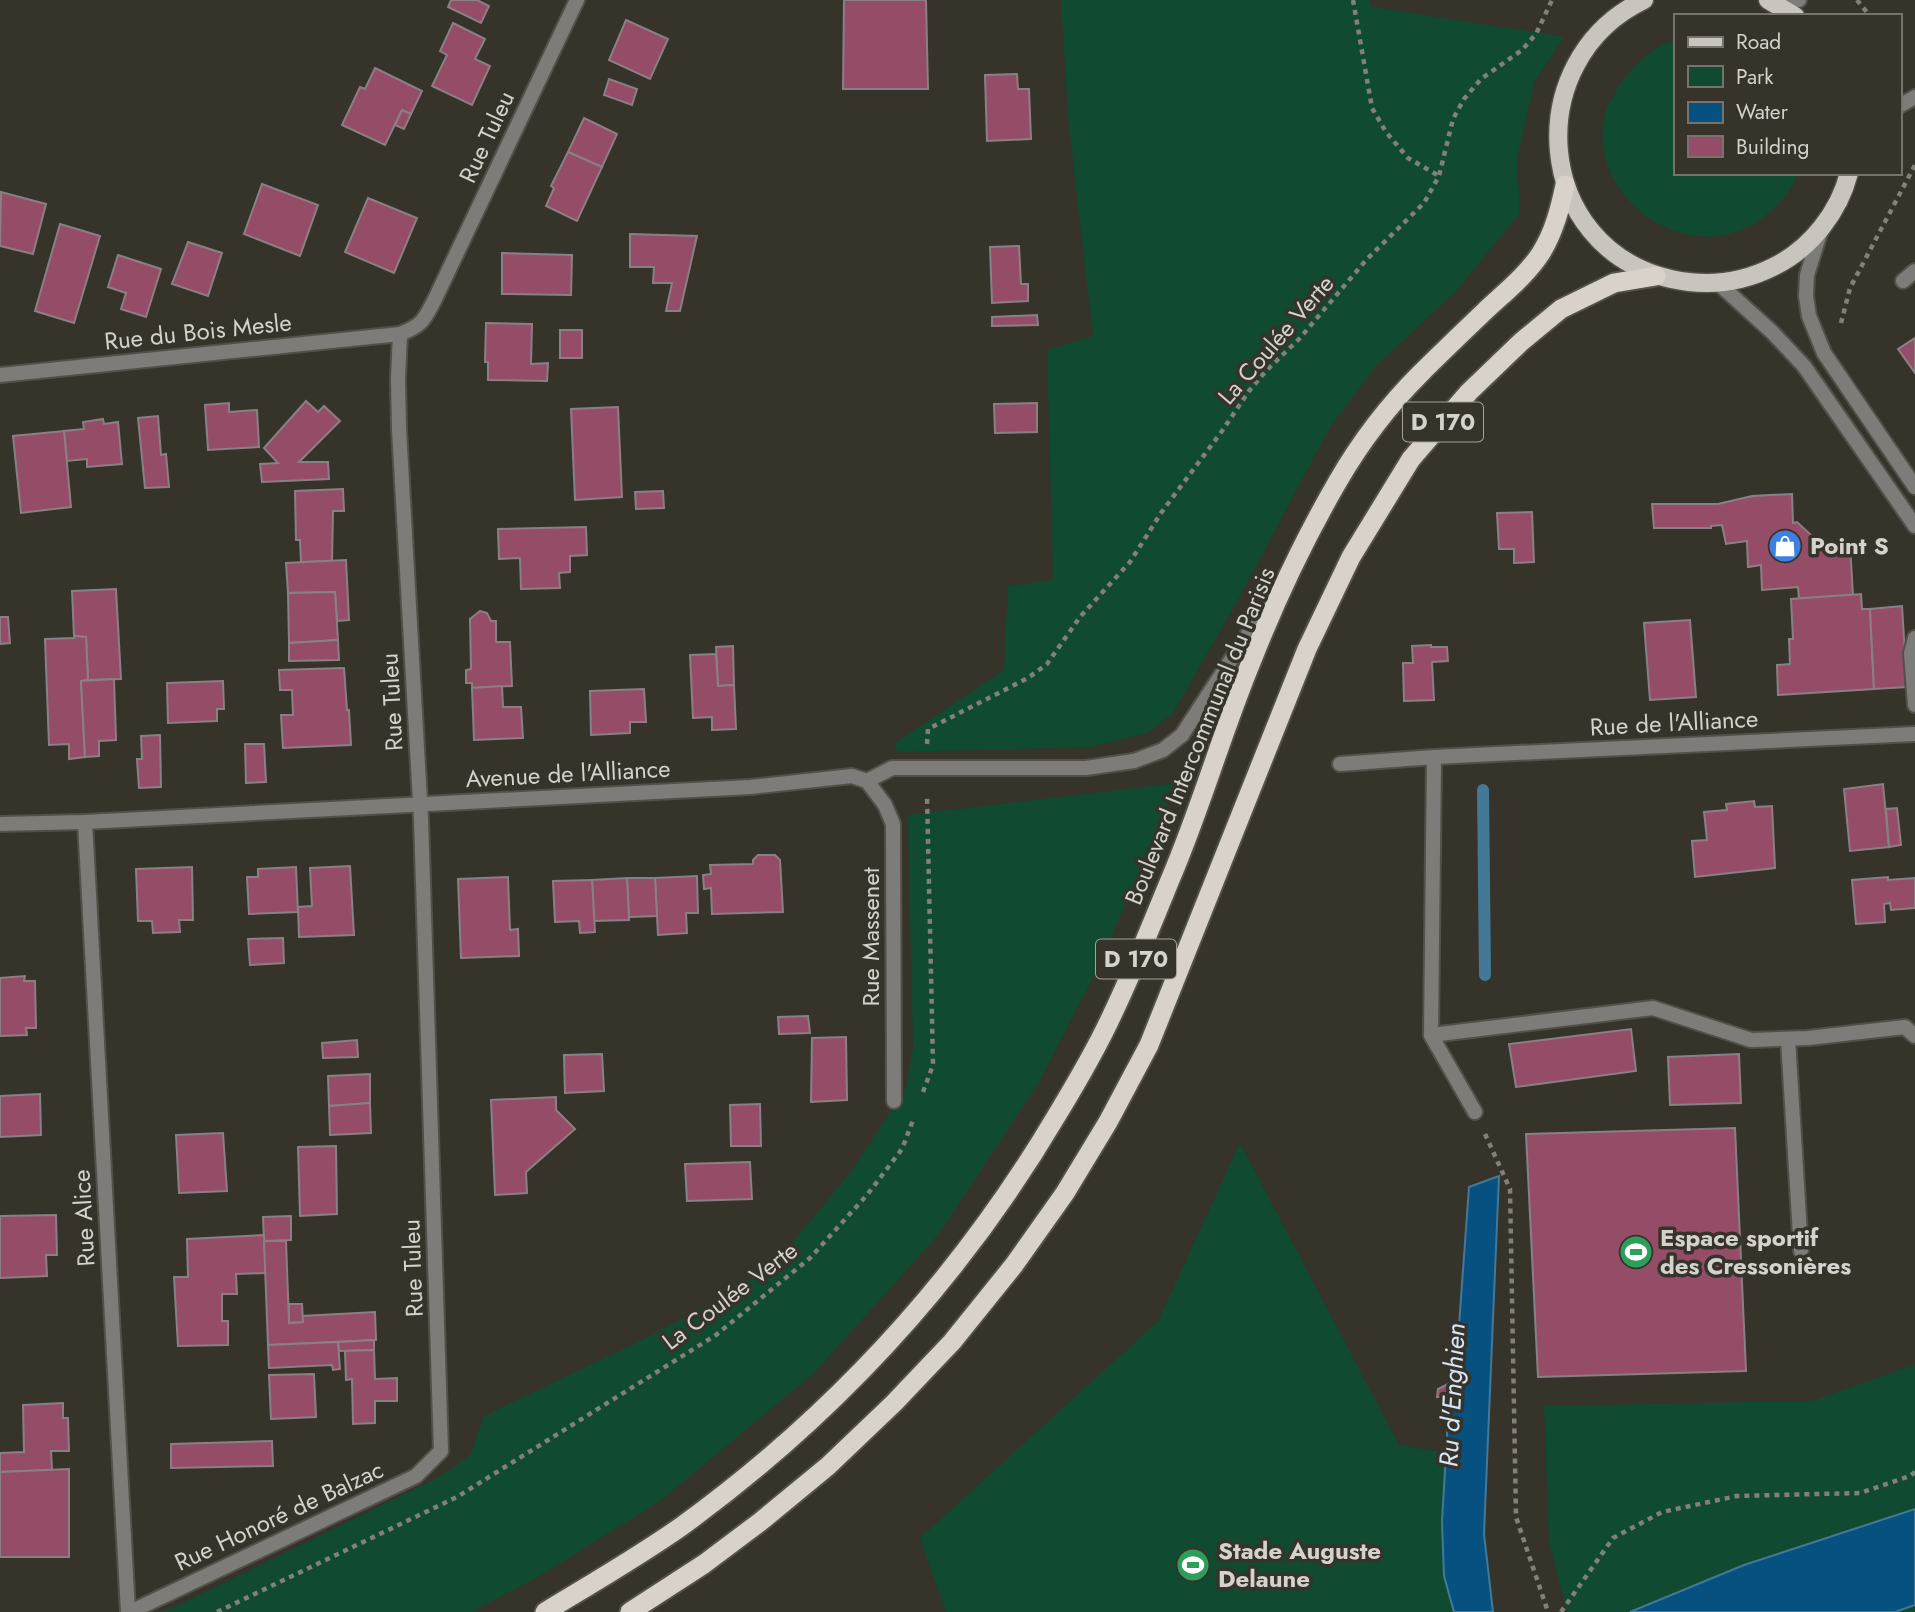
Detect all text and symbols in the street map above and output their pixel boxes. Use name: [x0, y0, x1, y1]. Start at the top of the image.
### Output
legend: [1674, 14, 1901, 175]
text: Road: [1736, 27, 1781, 57]
text: Park: [1736, 62, 1774, 92]
street label: Rue Tuleu: [450, 85, 523, 189]
text: Water: [1736, 97, 1789, 127]
text: Building: [1736, 132, 1809, 162]
street label: La Coulée Verte: [1209, 267, 1342, 412]
street label: Rue du Bois Mesle: [103, 304, 293, 359]
road number: D 170: [1403, 402, 1483, 442]
shop icon: Point S: [1766, 527, 1804, 565]
place label: Point S: [1810, 528, 1889, 563]
street label: Boulevard Intercommunal du Parisis: [1116, 562, 1283, 910]
street label: Rue Tuleu: [371, 652, 412, 752]
street label: Rue de l'Alliance: [1589, 701, 1759, 744]
street label: Avenue de l'Alliance: [465, 751, 671, 796]
street label: Rue Massenet: [853, 867, 888, 1007]
road number: D 170: [1096, 940, 1176, 978]
street label: Rue Alice: [63, 1169, 104, 1267]
street label: Rue Tuleu: [393, 1218, 432, 1318]
place label: Espace sportif des Cressonières: [1660, 1220, 1851, 1283]
street label: La Coulée Verte: [655, 1233, 805, 1358]
sports icon: Espace sportif des Cressonières: [1617, 1233, 1655, 1271]
water label: Ru d'Enghien: [1429, 1322, 1475, 1468]
street label: Rue Honoré de Balzac: [169, 1452, 389, 1579]
place label: Stade Auguste Delaune: [1218, 1533, 1381, 1596]
sports icon: Stade Auguste Delaune: [1174, 1546, 1212, 1584]

